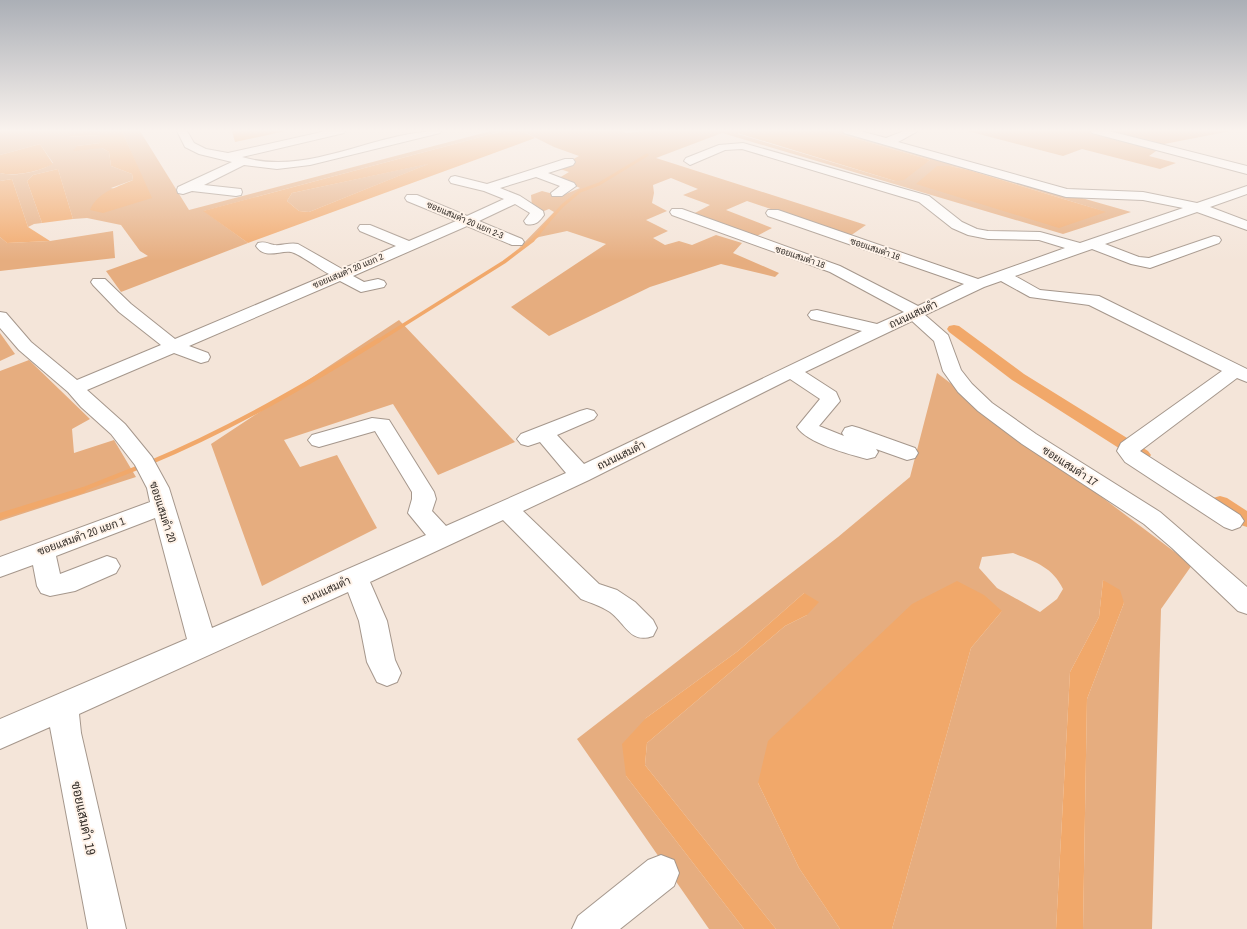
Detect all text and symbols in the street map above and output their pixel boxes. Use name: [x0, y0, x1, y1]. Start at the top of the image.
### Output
street label: ซอยแสมดำ 20 แยก 2-3: [425, 198, 505, 242]
street label: ซอยแสมดำ 16: [849, 235, 901, 263]
street label: ซอยแสมดำ 18: [774, 243, 826, 271]
street label: ซอยแสมดำ 20 แยก 2: [311, 251, 385, 291]
street label: ถนนแสมดำ: [887, 297, 939, 331]
street label: ถนนแสมดำ: [595, 437, 647, 473]
street label: ซอยแสมดำ 17: [1040, 443, 1100, 489]
street label: ซอยแสมดำ 20: [147, 480, 179, 544]
street label: ซอยแสมดำ 20 แยก 1: [35, 514, 127, 558]
street label: ถนนแสมดำ: [300, 573, 352, 607]
street label: ซอยแสมดำ 19: [67, 780, 100, 857]

